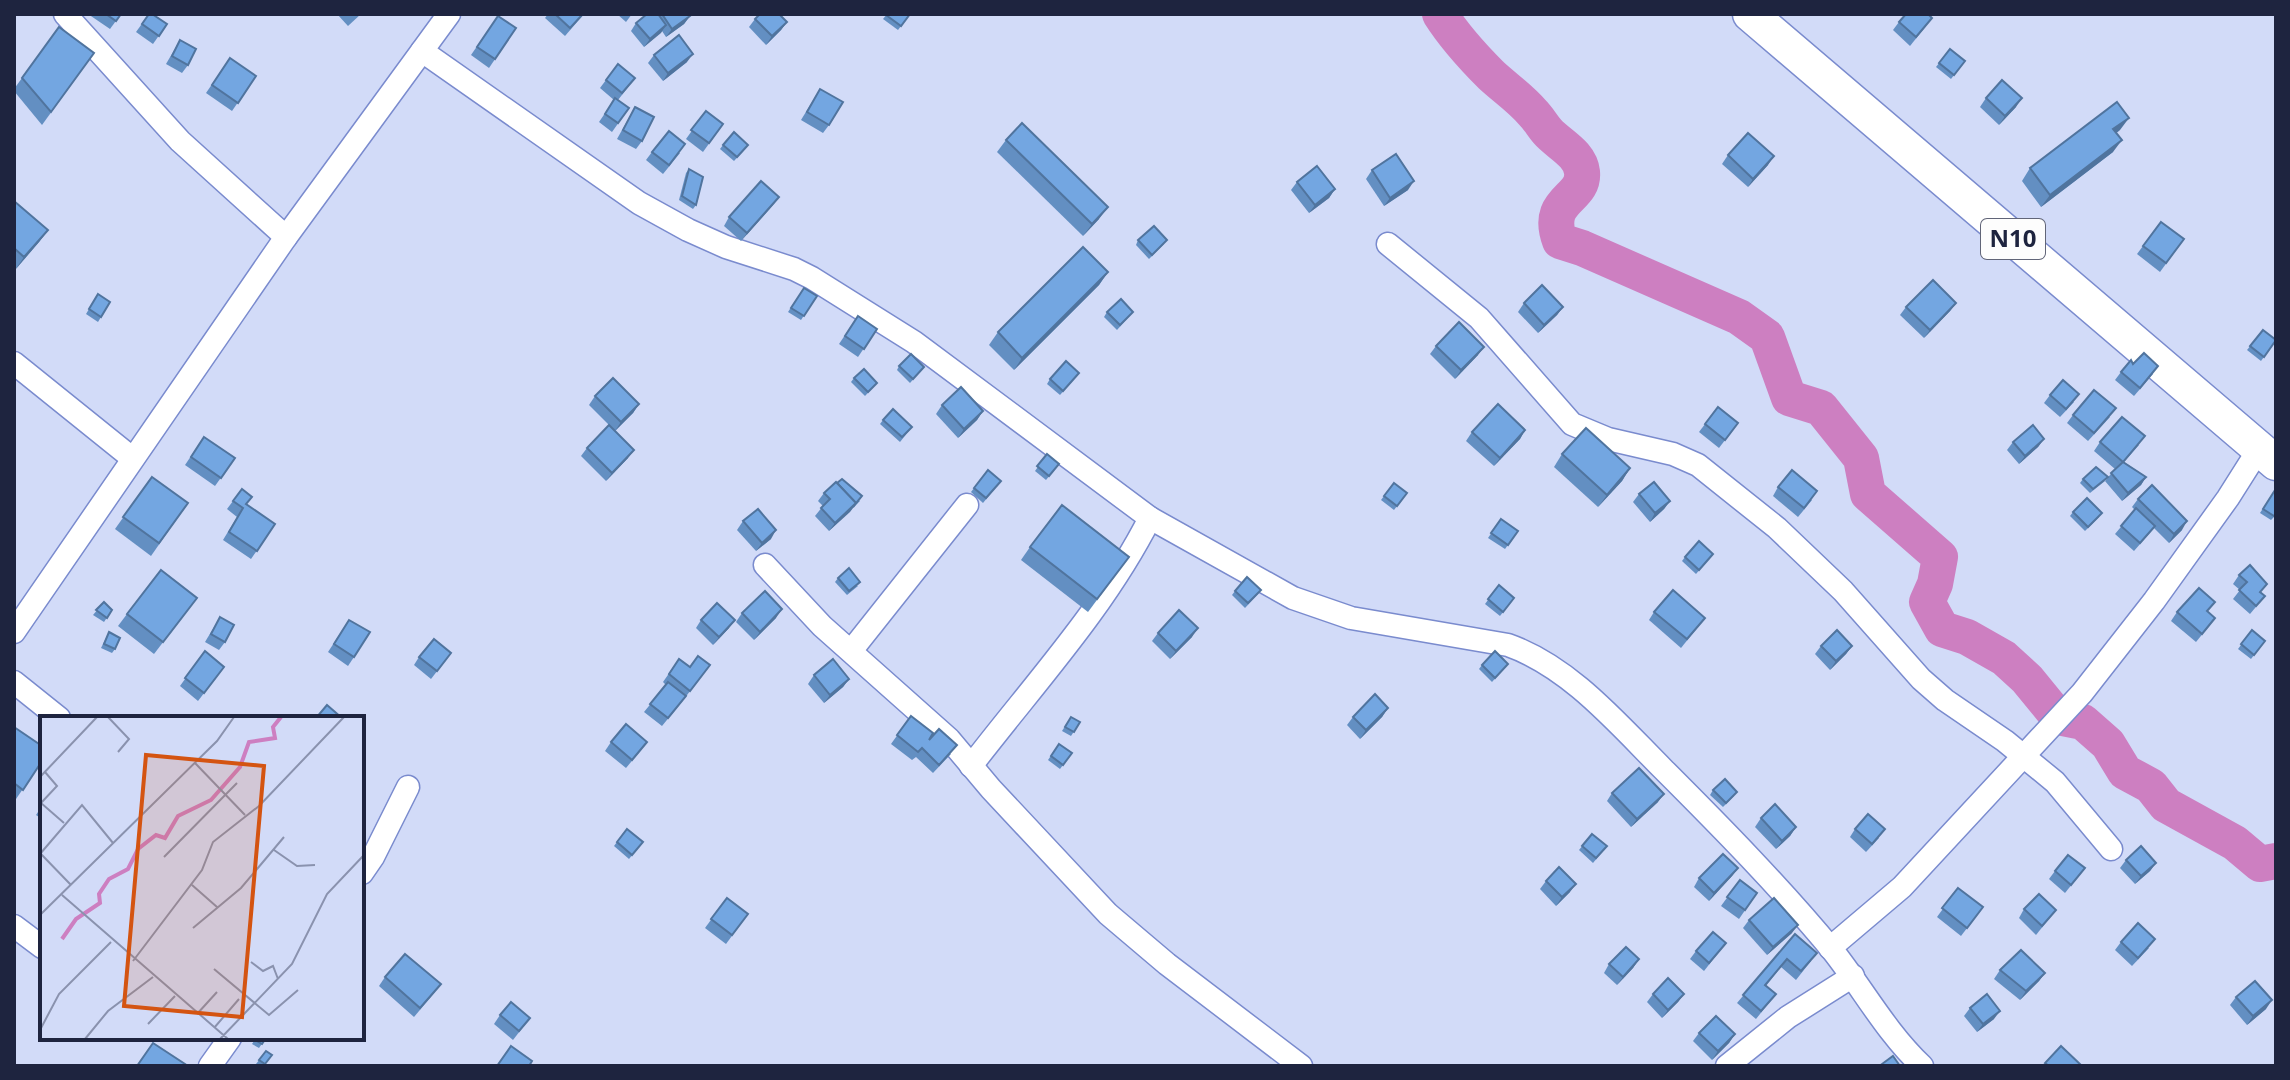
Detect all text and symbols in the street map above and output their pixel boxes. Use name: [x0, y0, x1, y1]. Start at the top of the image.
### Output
road number: N10: [1981, 219, 2045, 259]
inset map: [40, 716, 364, 1040]

